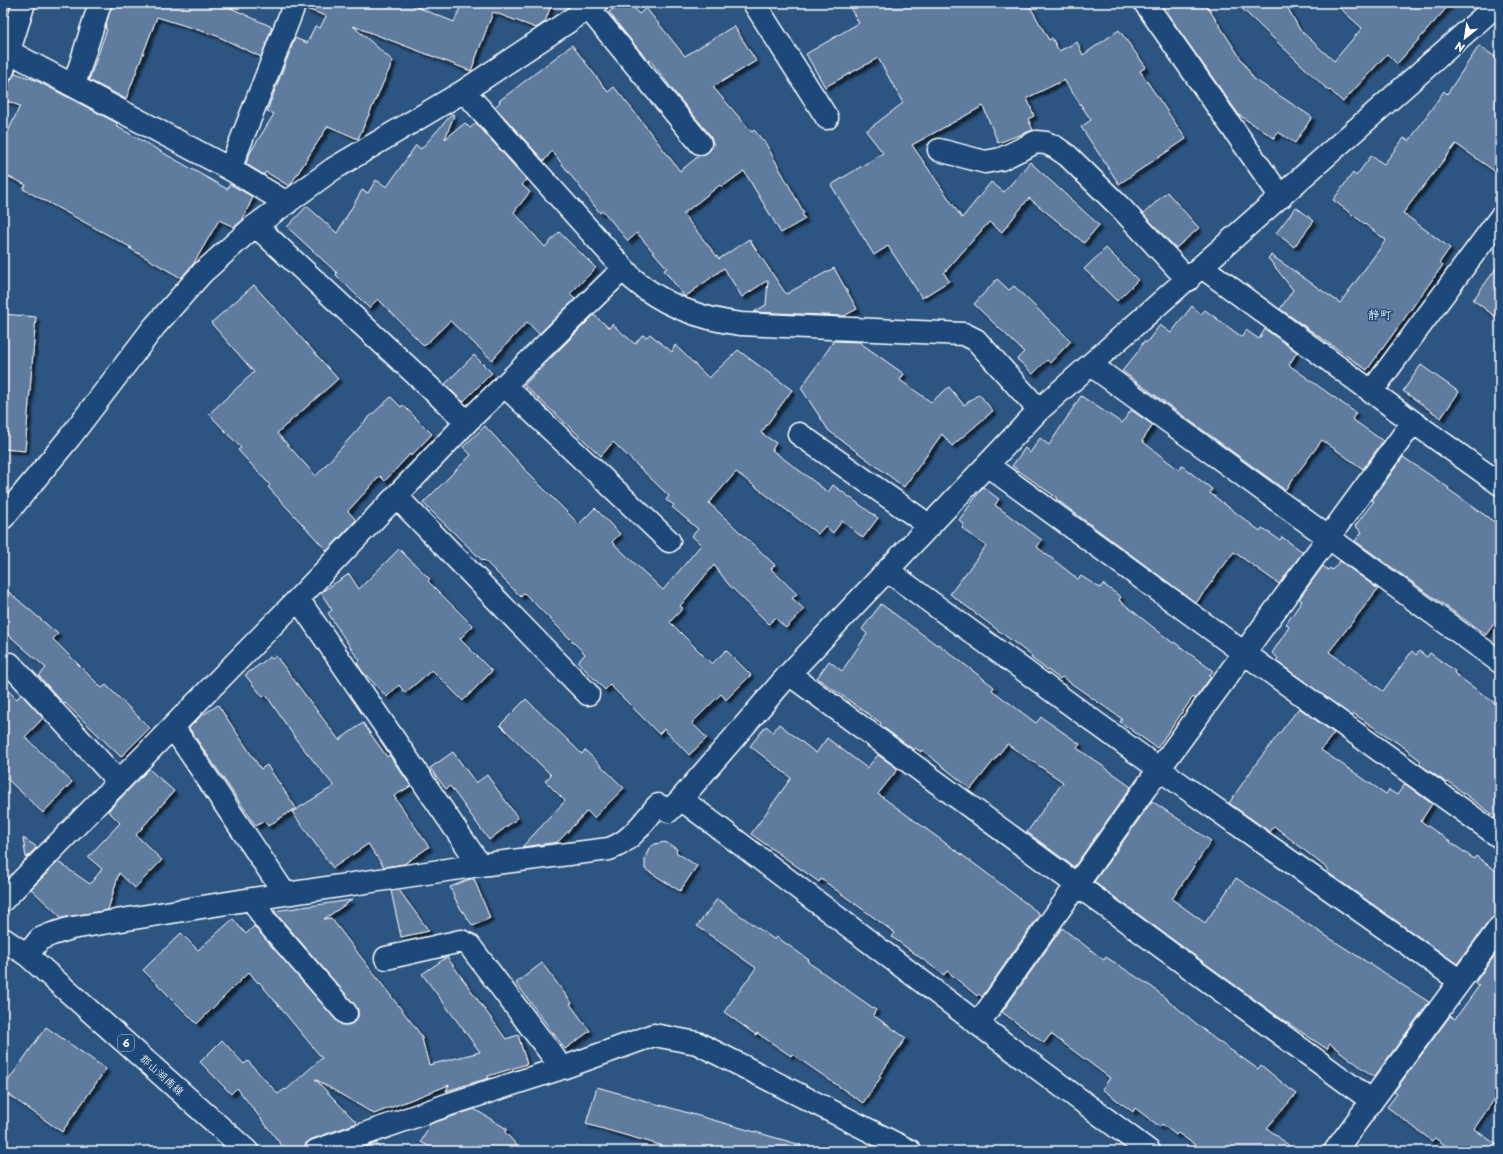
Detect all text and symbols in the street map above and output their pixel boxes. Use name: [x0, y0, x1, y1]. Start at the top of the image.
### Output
north arrow: [1445, 18, 1485, 58]
text: N: [1451, 37, 1468, 57]
district label: 静町: [1368, 305, 1392, 323]
road number: 6: [118, 1035, 134, 1051]
street label: 郡山湖南線: [136, 1050, 188, 1099]

